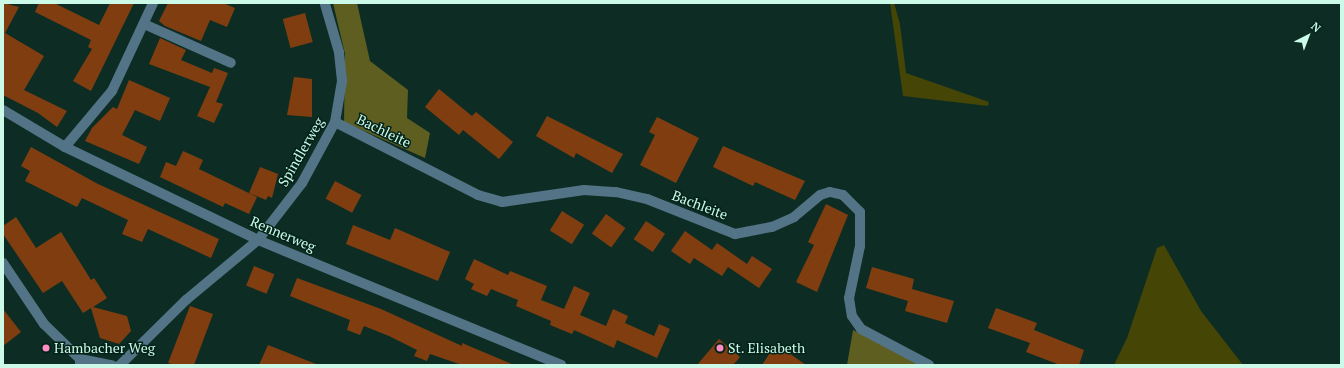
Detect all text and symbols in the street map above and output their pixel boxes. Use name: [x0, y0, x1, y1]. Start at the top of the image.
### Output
north arrow: [1288, 16, 1328, 56]
text: N: [1308, 19, 1324, 35]
street label: Bachleite: [354, 111, 414, 151]
street label: Spindlerweg: [274, 114, 328, 190]
street label: Bachleite: [670, 187, 730, 223]
street label: Rennerweg: [248, 213, 318, 255]
place label: Hambacher Weg: [54, 340, 155, 356]
place label: St. Elisabeth: [728, 340, 806, 356]
marker: Hambacher Weg: [41, 343, 51, 353]
marker: St. Elisabeth: [715, 343, 725, 353]

